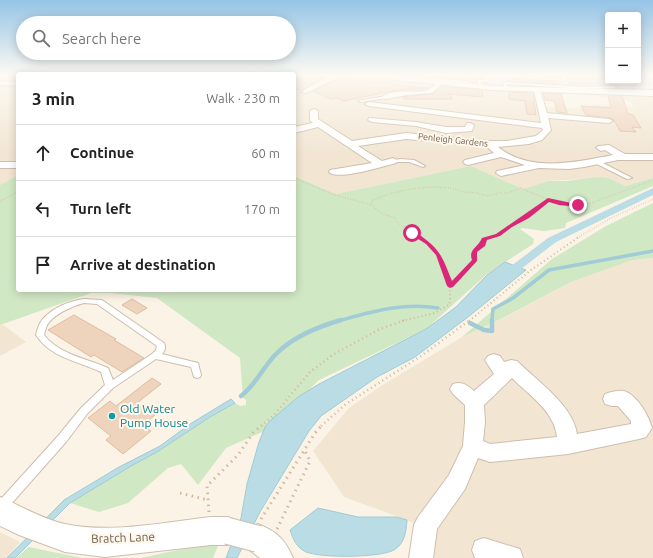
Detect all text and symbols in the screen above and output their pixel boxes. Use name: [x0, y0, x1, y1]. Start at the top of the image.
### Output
map controls: [605, 12, 641, 84]
button: +: [605, 12, 641, 48]
search box: [16, 16, 296, 60]
icon: search: [30, 27, 52, 49]
text: Search here: [62, 30, 141, 47]
button: −: [605, 48, 641, 84]
text: 3 min: [32, 89, 75, 108]
text: Walk · 230 m: [206, 91, 280, 105]
street label: Penleigh Gardens: [417, 131, 489, 149]
icon: ahead: [32, 142, 54, 164]
text: Continue: [70, 144, 134, 161]
text: 60 m: [251, 146, 280, 160]
route end: [569, 196, 587, 214]
icon: left: [32, 198, 54, 220]
text: Turn left: [70, 200, 131, 217]
text: 170 m: [244, 202, 280, 216]
route start: [403, 224, 421, 242]
icon: arrive: [32, 254, 54, 276]
text: Arrive at destination: [70, 256, 216, 273]
place label: Old Water Pump House: [120, 402, 188, 429]
marker: Old Water Pump House: [107, 411, 117, 421]
street label: Bratch Lane: [91, 530, 155, 545]

